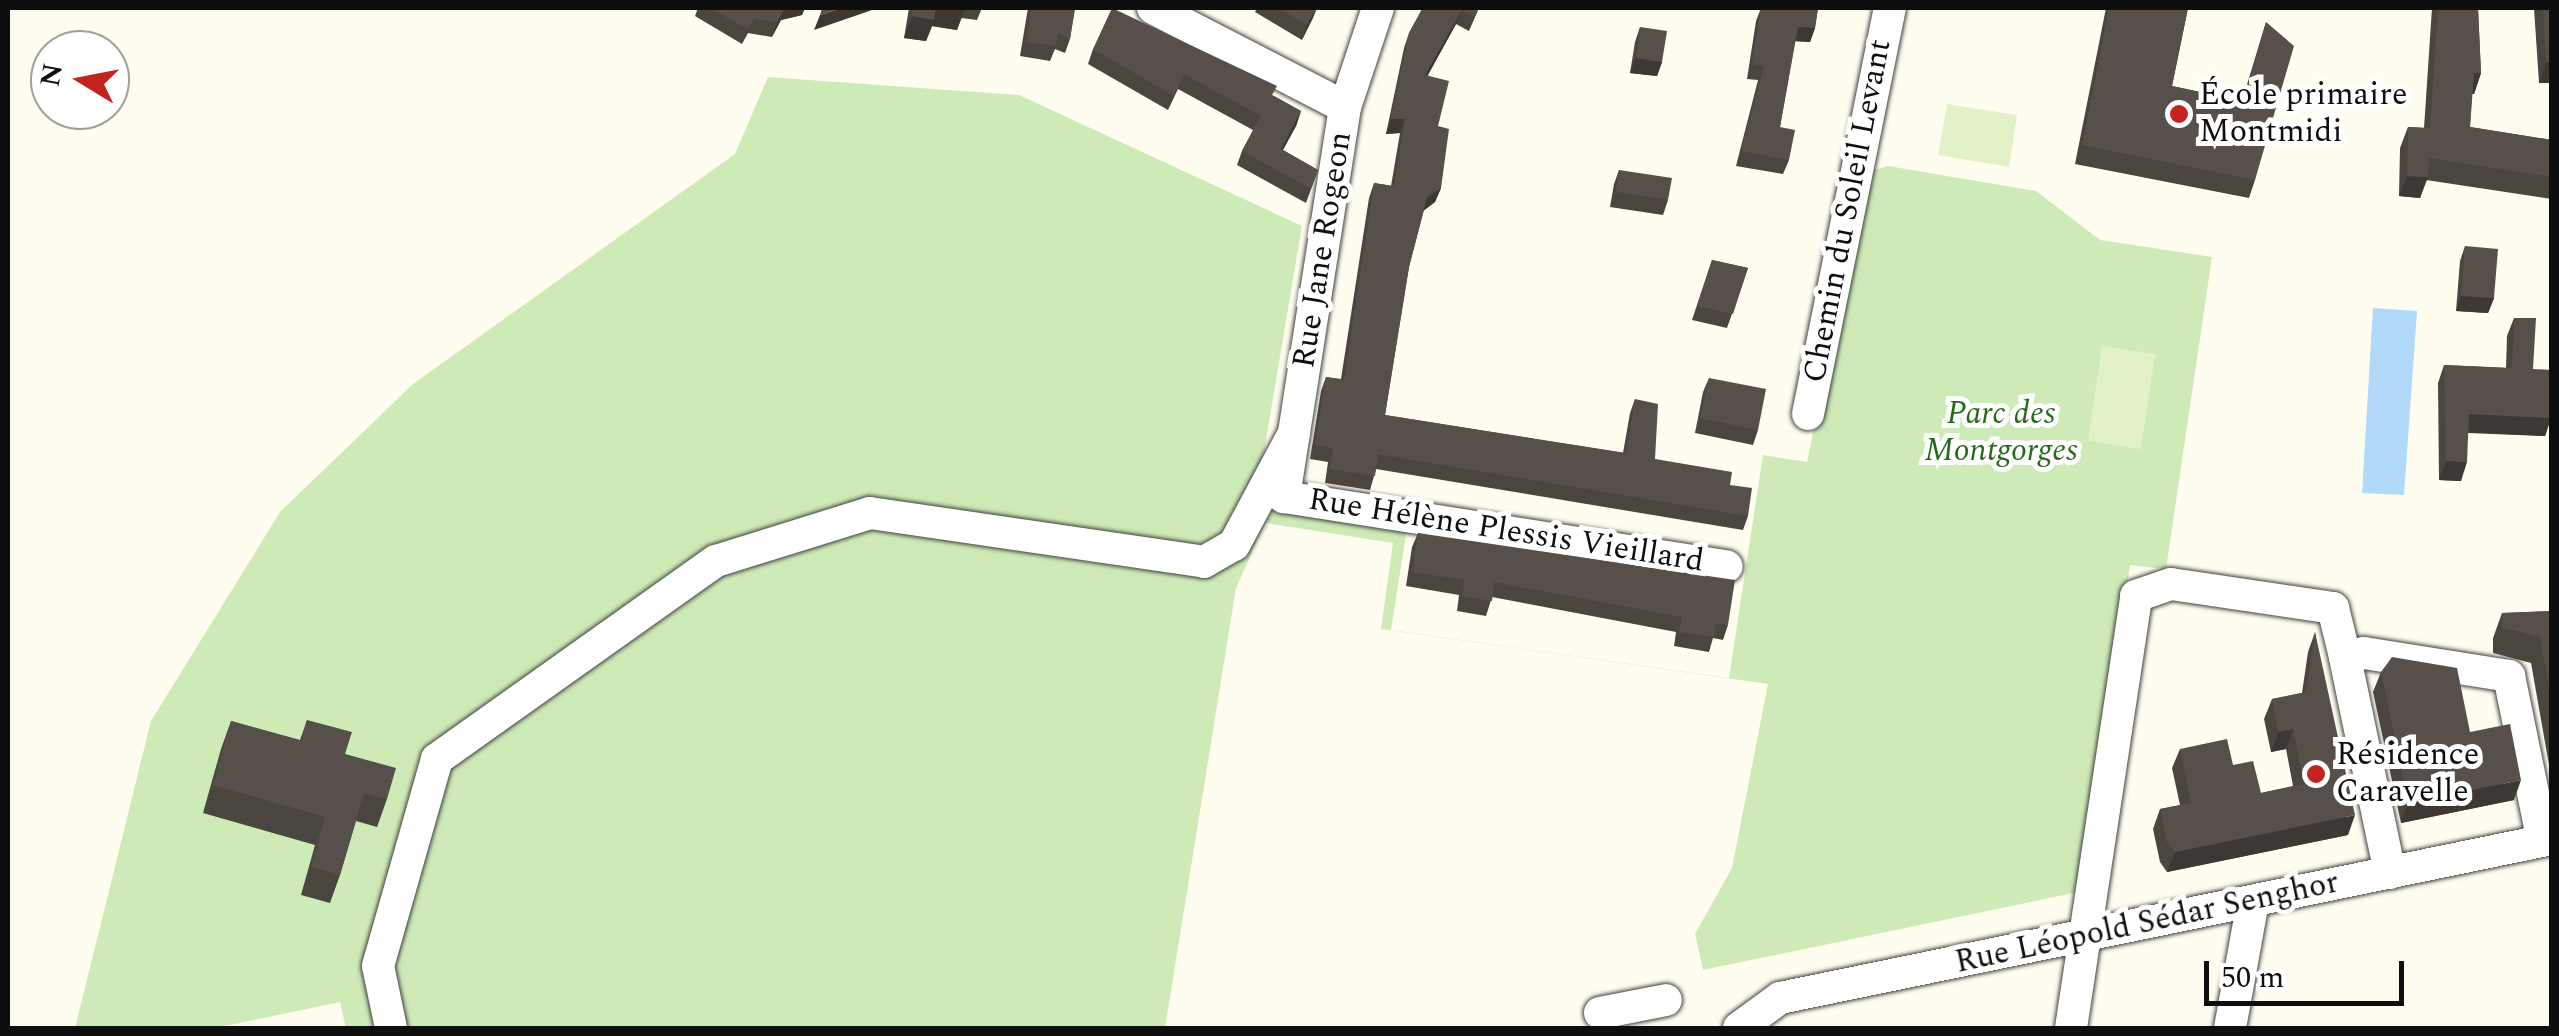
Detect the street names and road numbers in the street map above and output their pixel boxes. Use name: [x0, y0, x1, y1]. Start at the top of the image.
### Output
street label: Chemin du Soleil Levant: [1796, 36, 1900, 386]
street label: Rue Jane Rogeon: [1285, 129, 1361, 371]
street label: Rue Hélène Plessis Vieillard: [1306, 481, 1706, 581]
street label: Rue Léopold Sédar Senghor: [1952, 864, 2342, 982]

